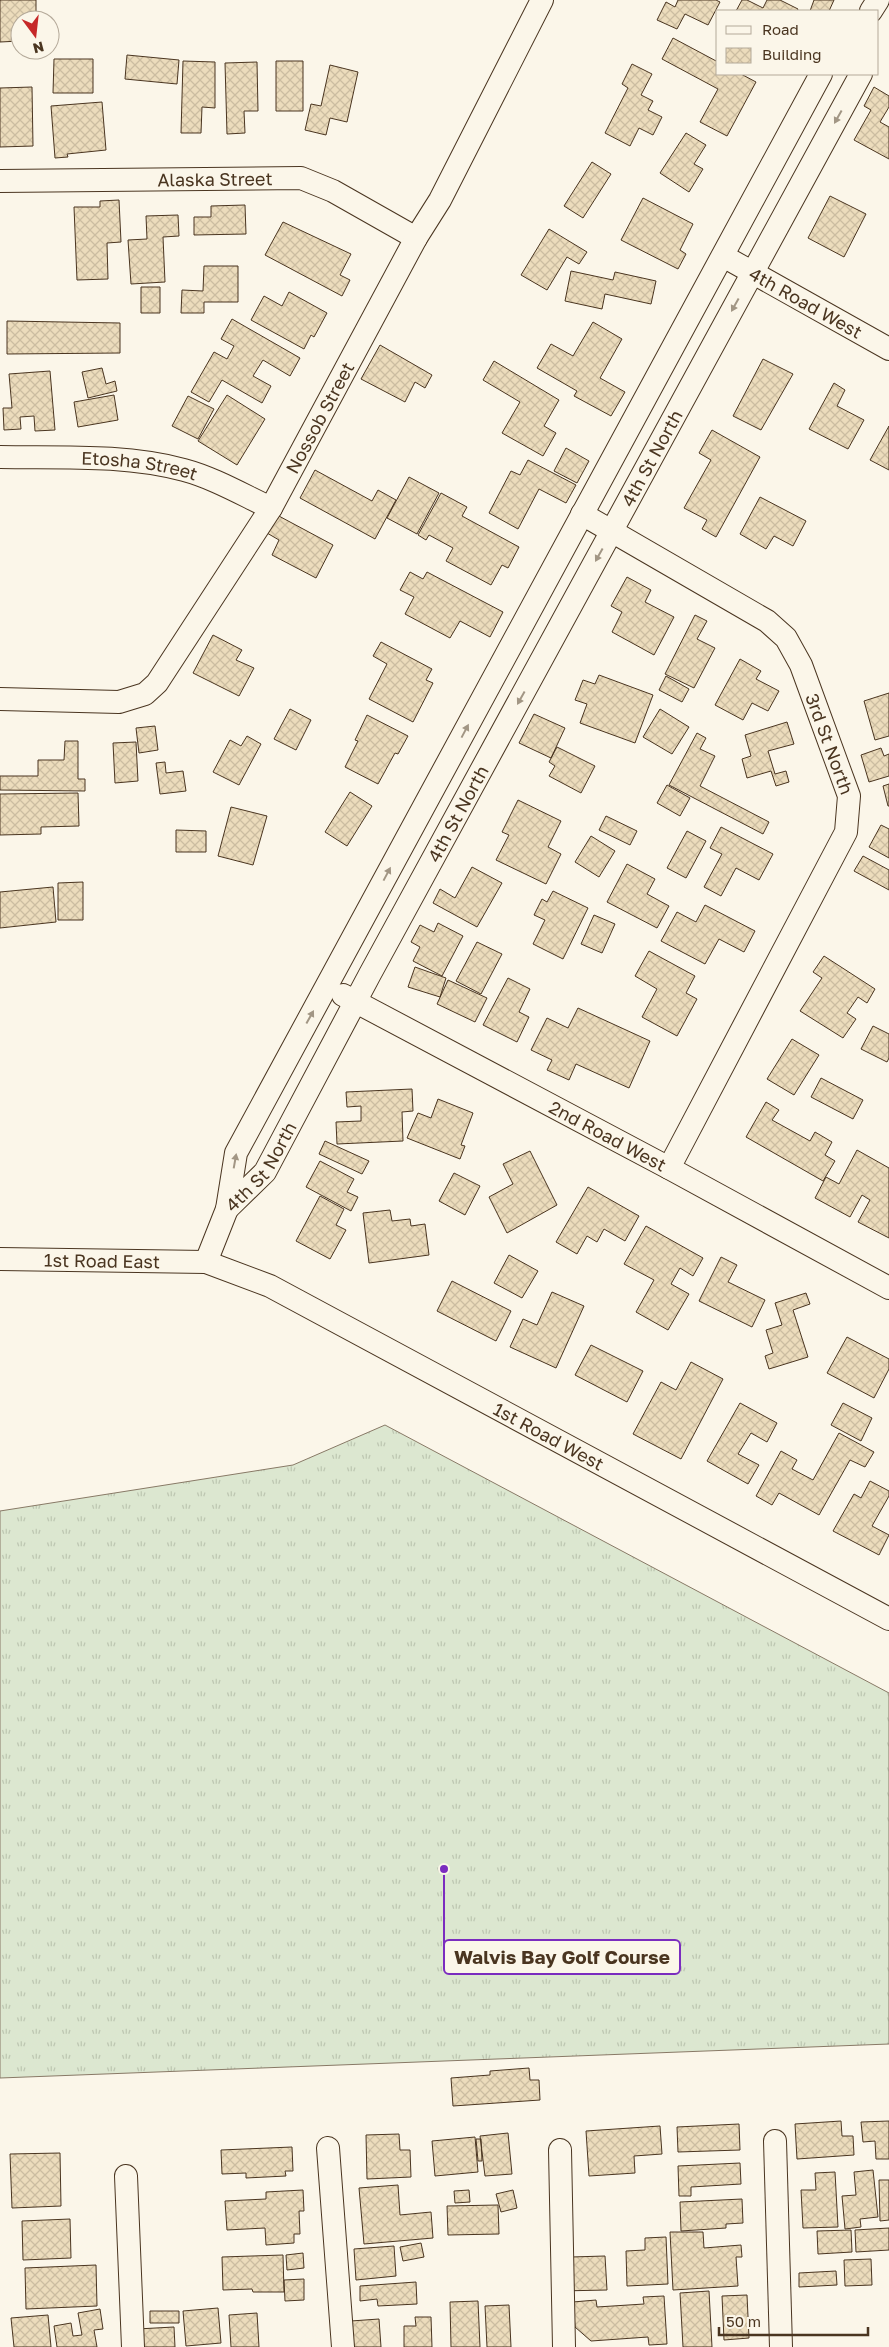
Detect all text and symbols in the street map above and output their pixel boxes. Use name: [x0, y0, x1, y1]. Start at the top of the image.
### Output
north arrow: [10, 10, 60, 60]
legend: [716, 10, 879, 75]
text: Road: [762, 20, 799, 38]
text: N: [31, 38, 46, 58]
text: Building: [762, 45, 822, 63]
one-way arrow: [834, 109, 842, 124]
street label: Alaska Street: [157, 167, 273, 190]
street label: 4th Road West: [745, 262, 866, 343]
one-way arrow: [731, 298, 739, 313]
street label: Nossob Street: [281, 358, 358, 477]
street label: 4th St North: [616, 406, 687, 510]
street label: Etosha Street: [81, 447, 201, 484]
one-way arrow: [594, 549, 603, 562]
street label: 3rd St North: [801, 690, 858, 797]
one-way arrow: [516, 691, 525, 705]
one-way arrow: [461, 724, 469, 738]
street label: 4th St North: [422, 761, 493, 866]
one-way arrow: [383, 867, 391, 881]
one-way arrow: [306, 1010, 314, 1024]
street label: 2nd Road West: [546, 1096, 670, 1176]
street label: 4th St North: [220, 1118, 301, 1216]
one-way arrow: [231, 1152, 239, 1168]
street label: 1st Road East: [44, 1249, 160, 1272]
street label: 1st Road West: [490, 1397, 608, 1475]
callout: Walvis Bay Golf Course: [444, 1940, 680, 1974]
text: Walvis Bay Golf Course: [454, 1945, 670, 1968]
scale bar: [719, 2304, 868, 2336]
text: 50 m: [726, 2312, 761, 2330]

